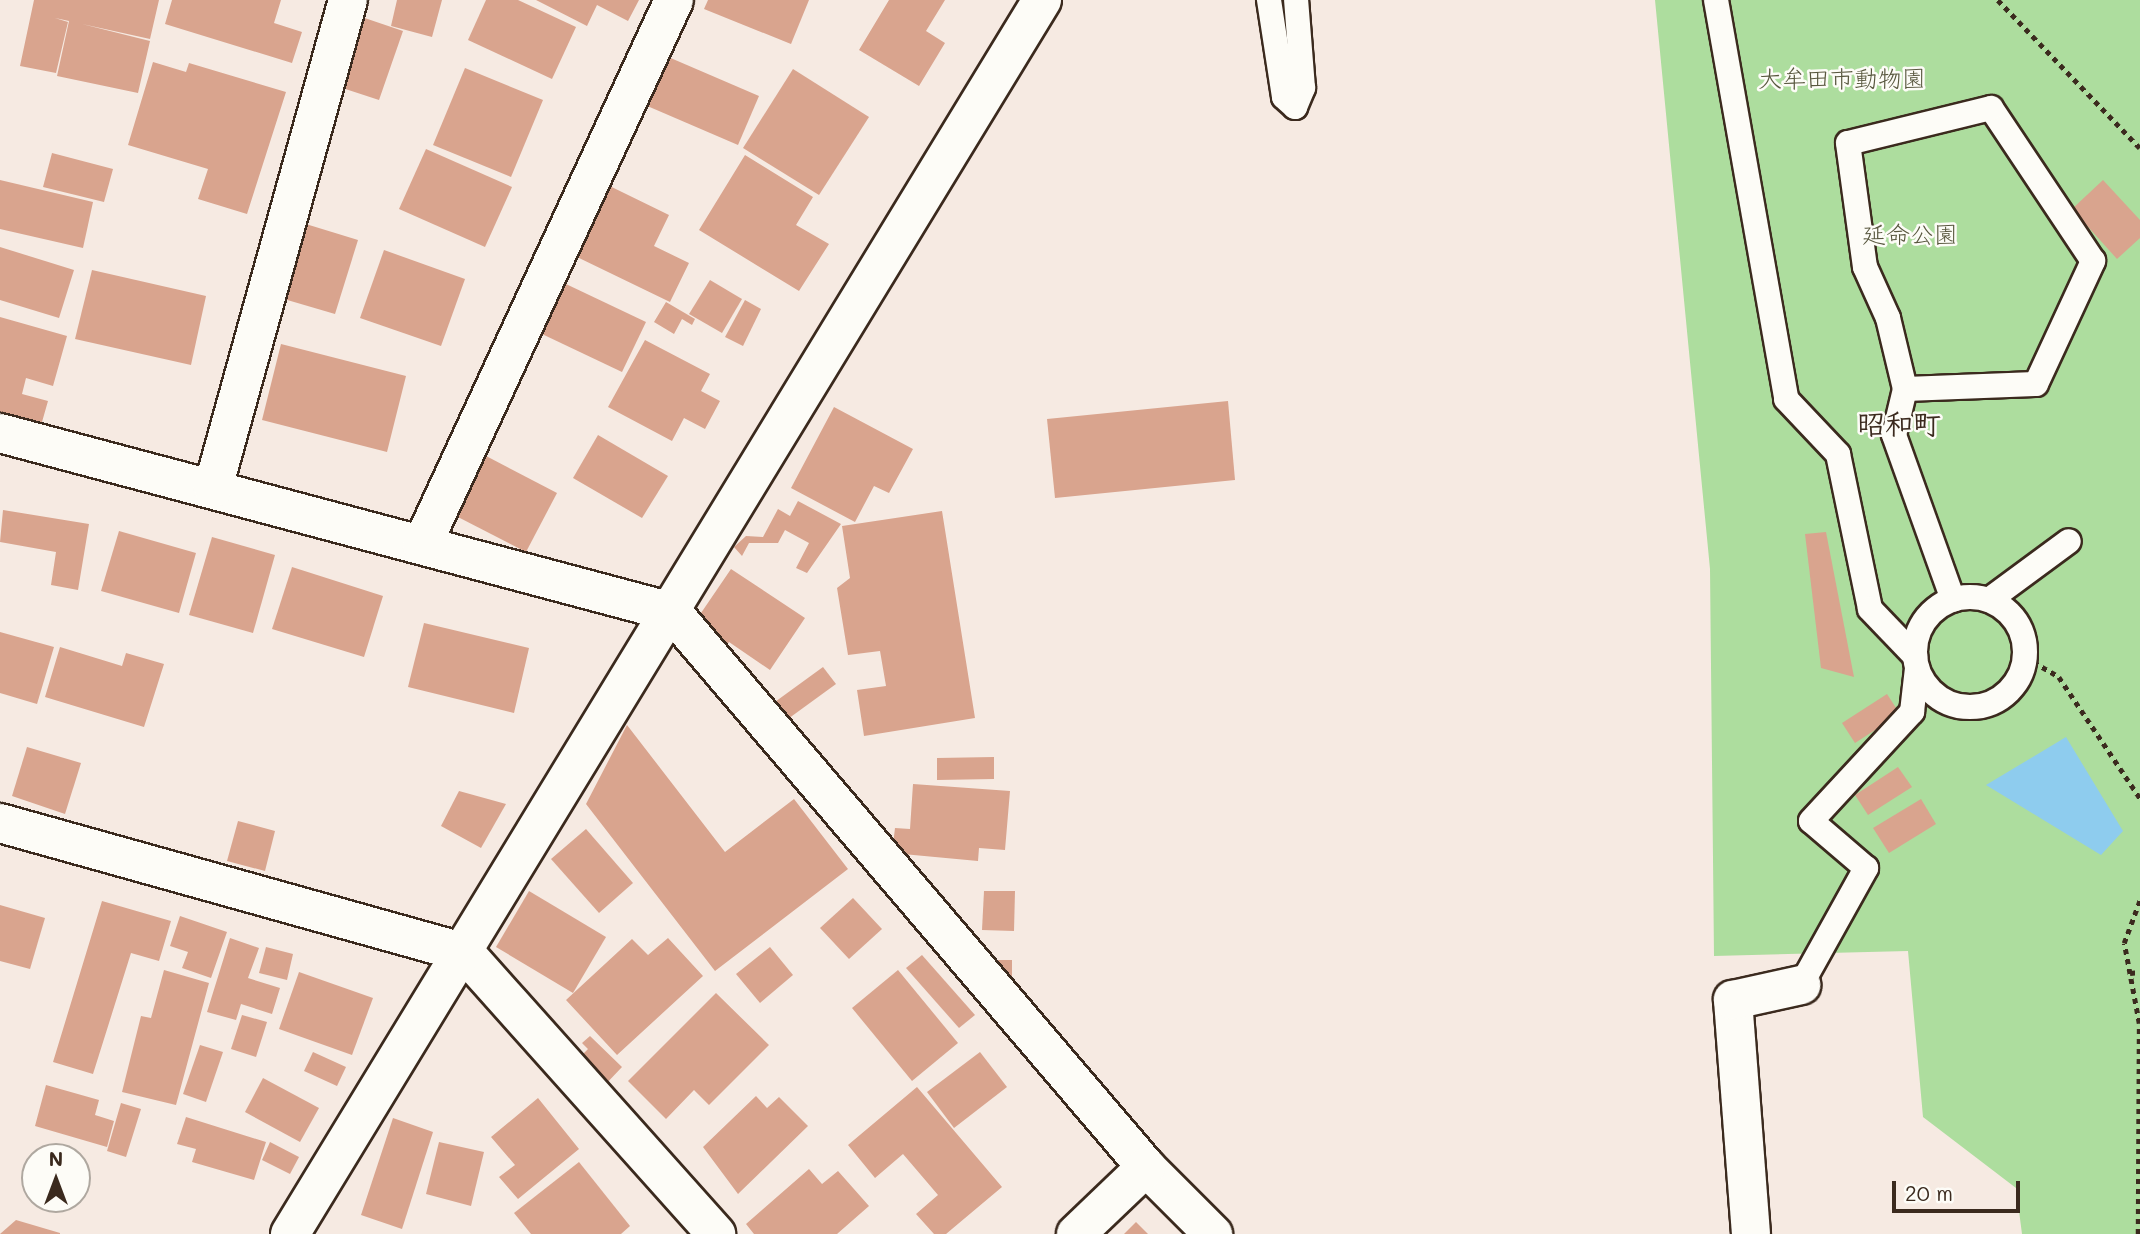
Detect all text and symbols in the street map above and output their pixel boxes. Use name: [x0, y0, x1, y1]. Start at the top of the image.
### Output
park label: 大牟田市動物園: [1758, 64, 1926, 92]
park label: 延命公園: [1862, 220, 1958, 248]
district label: 昭和町: [1857, 406, 1941, 440]
north arrow: [21, 1143, 91, 1213]
text: N: [49, 1146, 63, 1171]
scale bar: [1895, 1168, 2023, 1212]
text: 20 m: [1905, 1179, 1953, 1206]

